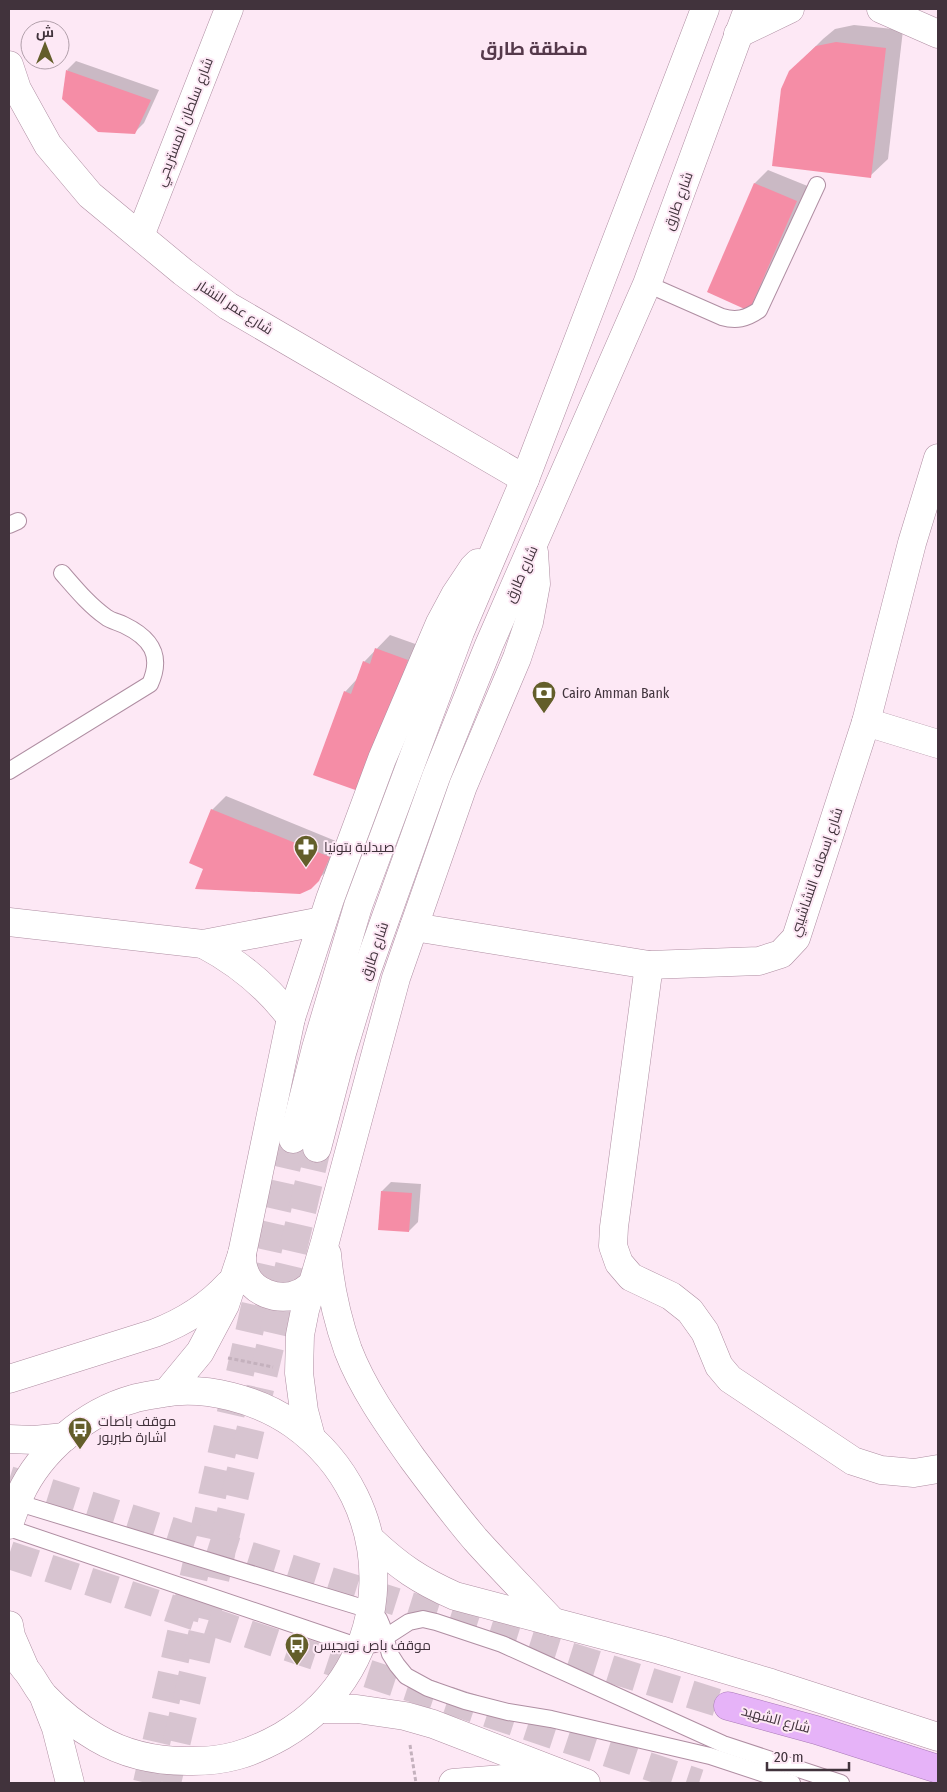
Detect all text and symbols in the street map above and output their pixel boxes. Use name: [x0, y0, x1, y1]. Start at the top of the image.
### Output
north arrow: [20, 20, 70, 70]
text: ش: [36, 24, 54, 41]
district label: منطقة طارق: [480, 37, 588, 60]
street label: شارع سلطان المستريحي: [152, 55, 220, 190]
street label: شارع طارق: [660, 170, 697, 233]
street label: شارع عمر النشار: [193, 276, 276, 338]
street label: شارع طارق: [501, 543, 542, 605]
bank icon: Cairo Amman Bank: [531, 680, 557, 714]
place label: Cairo Amman Bank: [562, 685, 670, 702]
street label: شارع إسعاف النشاشيبي: [786, 805, 849, 940]
pharmacy icon: صيدلية بتونيا: [293, 834, 319, 868]
place label: صيدلية بتونيا: [324, 839, 394, 856]
street label: شارع طارق: [357, 920, 392, 983]
place label: موقف باصات اشارة طبربور: [97, 1413, 176, 1446]
bus stop icon: موقف باصات اشارة طبربور: [67, 1416, 93, 1450]
bus stop icon: موقف باص نويجيس: [284, 1632, 310, 1666]
place label: موقف باص نويجيس: [314, 1637, 431, 1654]
street label: شارع الشهيد: [739, 1702, 812, 1737]
scale bar: [767, 1740, 850, 1772]
text: 20 m: [774, 1748, 804, 1766]

